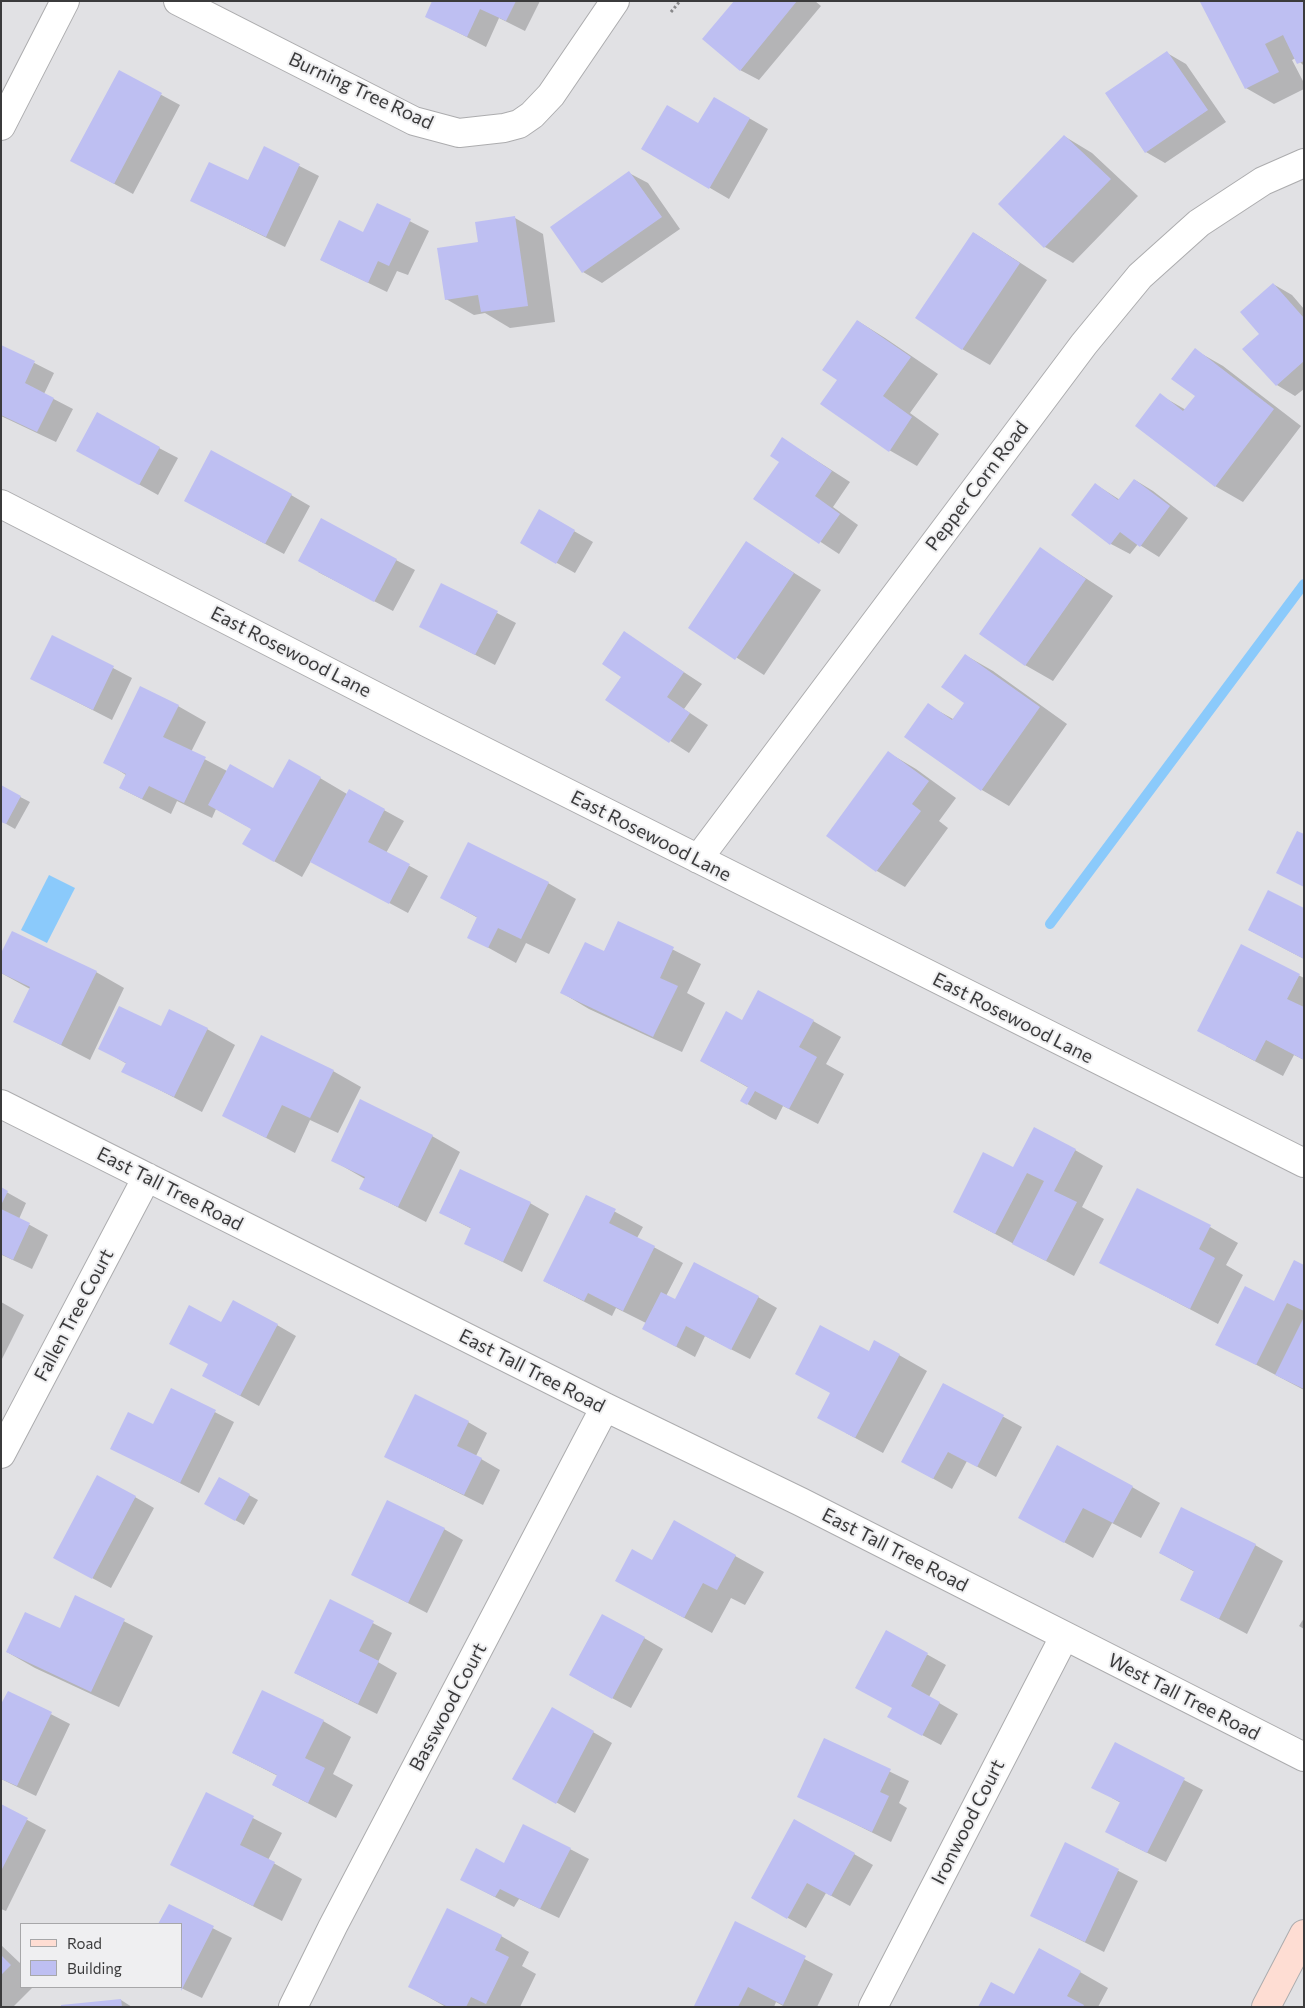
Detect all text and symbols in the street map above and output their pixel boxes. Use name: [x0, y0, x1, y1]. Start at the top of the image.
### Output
street label: Burning Tree Road: [285, 47, 437, 135]
street label: Pepper Corn Road: [921, 417, 1033, 555]
street label: East Rosewood Lane: [207, 602, 375, 702]
street label: East Rosewood Lane: [567, 786, 735, 886]
street label: East Rosewood Lane: [929, 968, 1097, 1068]
street label: East Tall Tree Road: [93, 1142, 247, 1236]
street label: Fallen Tree Court: [30, 1245, 118, 1385]
street label: East Tall Tree Road: [455, 1324, 609, 1418]
street label: East Tall Tree Road: [818, 1503, 972, 1597]
street label: Basswood Court: [405, 1639, 491, 1775]
street label: West Tall Tree Road: [1104, 1649, 1264, 1745]
street label: Ironwood Court: [927, 1756, 1009, 1888]
legend: [20, 1923, 182, 1988]
text: Road: [67, 1934, 102, 1952]
text: Building: [67, 1959, 122, 1977]

